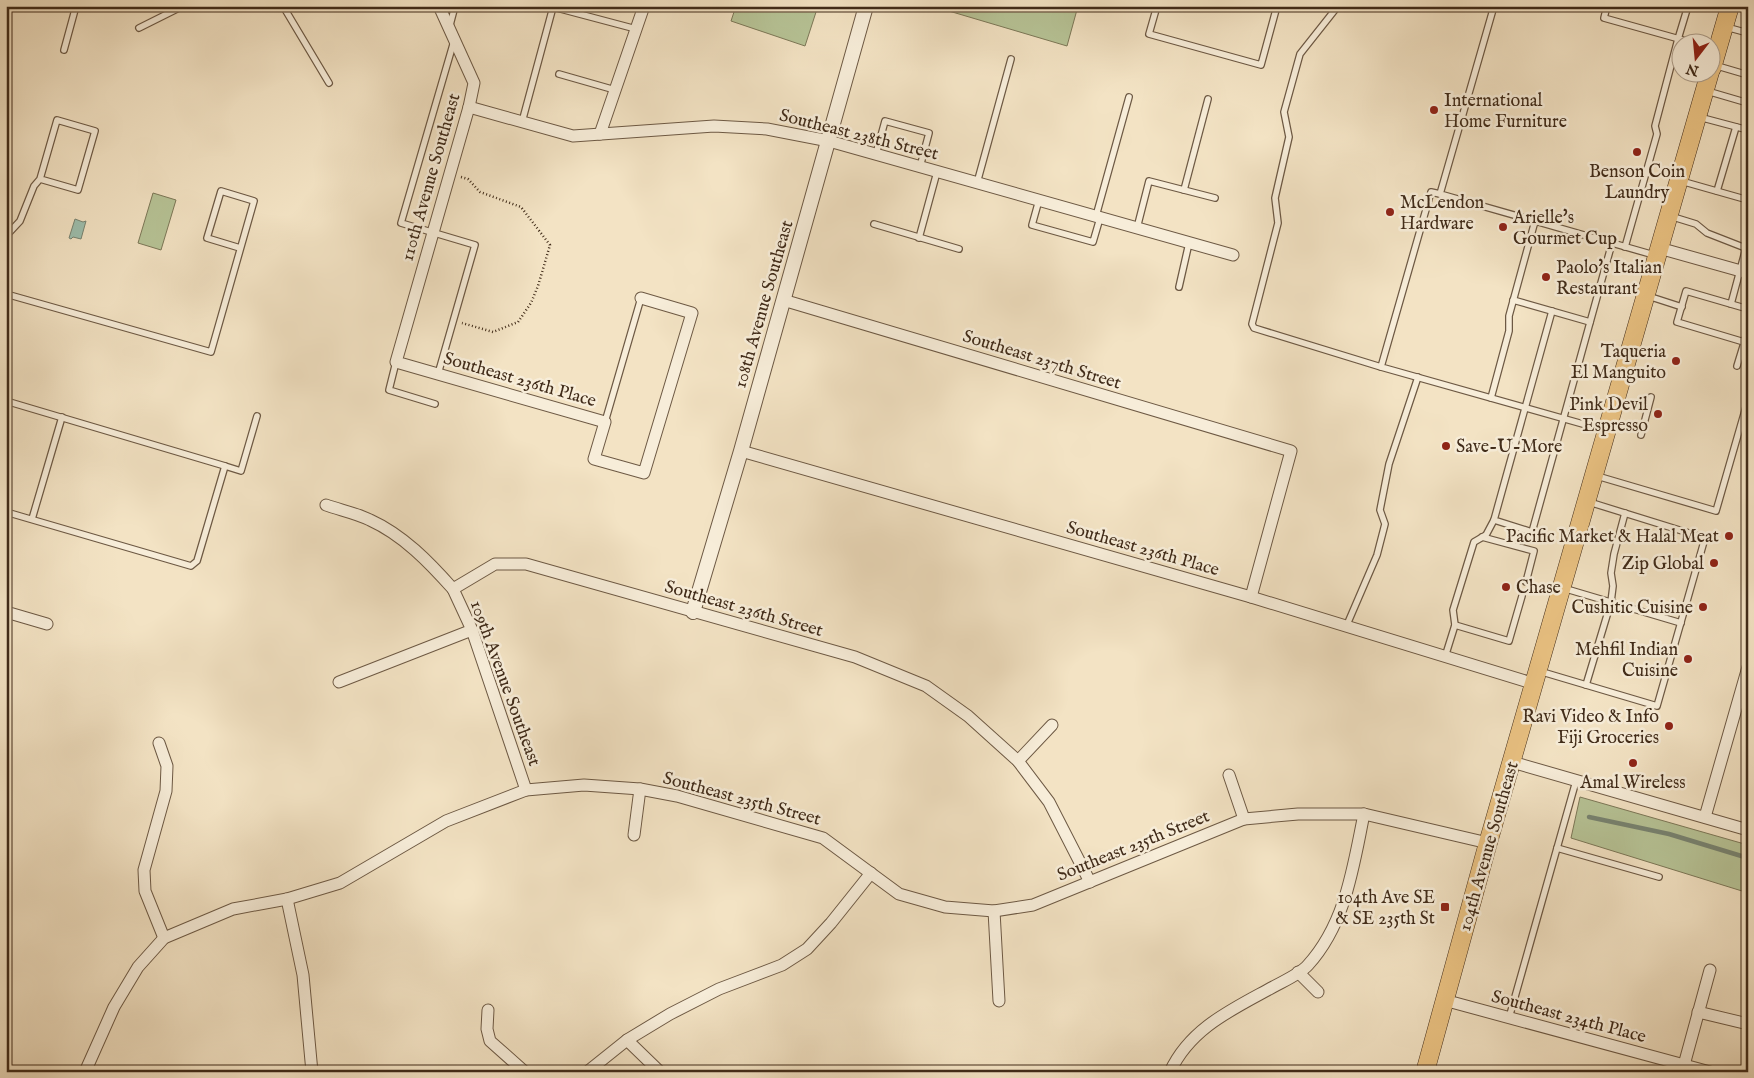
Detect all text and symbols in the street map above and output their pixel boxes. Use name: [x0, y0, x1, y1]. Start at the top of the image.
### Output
north arrow: [1672, 32, 1722, 82]
text: N: [1684, 59, 1702, 80]
place label: International Home Furniture: [1444, 90, 1567, 134]
street label: 110th Avenue Southeast: [397, 91, 466, 264]
marker: International Home Furniture: [1428, 104, 1440, 116]
street label: Southeast 238th Street: [777, 105, 941, 166]
marker: Benson Coin Laundry: [1631, 146, 1643, 158]
place label: Benson Coin Laundry: [1589, 161, 1685, 205]
place label: McLendon Hardware: [1400, 192, 1485, 236]
marker: McLendon Hardware: [1384, 206, 1396, 218]
place label: Arielle's Gourmet Cup: [1512, 207, 1617, 251]
street label: 108th Avenue Southeast: [729, 218, 799, 391]
marker: Arielle's Gourmet Cup: [1497, 221, 1509, 233]
place label: Paolo's Italian Restaurant: [1556, 257, 1662, 301]
marker: Paolo's Italian Restaurant: [1540, 271, 1552, 283]
street label: Southeast 237th Street: [960, 325, 1124, 395]
place label: Taqueria El Manguito: [1571, 341, 1666, 385]
street label: Southeast 236th Place: [441, 348, 599, 413]
marker: Taqueria El Manguito: [1670, 355, 1682, 367]
place label: Pink Devil Espresso: [1569, 394, 1648, 438]
marker: Pink Devil Espresso: [1652, 408, 1664, 420]
place label: Save-U-More: [1456, 436, 1562, 459]
marker: Save-U-More: [1440, 440, 1452, 452]
street label: Southeast 236th Place: [1064, 517, 1222, 582]
place label: Pacific Market & Halal Meat: [1506, 526, 1719, 549]
marker: Pacific Market & Halal Meat: [1723, 530, 1735, 542]
place label: Zip Global: [1622, 553, 1704, 576]
marker: Zip Global: [1708, 557, 1720, 569]
street label: Southeast 236th Street: [662, 576, 825, 643]
place label: Chase: [1516, 577, 1561, 600]
marker: Chase: [1500, 581, 1512, 593]
place label: Cushitic Cuisine: [1572, 597, 1693, 620]
street label: 109th Avenue Southeast: [464, 598, 545, 769]
marker: Cushitic Cuisine: [1697, 601, 1709, 613]
place label: Mehfil Indian Cuisine: [1575, 639, 1678, 683]
marker: Mehfil Indian Cuisine: [1682, 653, 1694, 665]
place label: Ravi Video & Info Fiji Groceries: [1522, 706, 1659, 750]
marker: Ravi Video & Info Fiji Groceries: [1663, 720, 1675, 732]
marker: Amal Wireless: [1627, 757, 1639, 769]
street label: 104th Avenue Southeast: [1454, 759, 1525, 934]
street label: Southeast 235th Street: [660, 767, 823, 832]
place label: Amal Wireless: [1579, 772, 1686, 795]
street label: Southeast 235th Street: [1054, 805, 1213, 887]
place label: 104th Ave SE & SE 235th St: [1335, 887, 1435, 931]
marker: 104th Ave SE & SE 235th St: [1439, 901, 1451, 913]
street label: Southeast 234th Place: [1489, 986, 1648, 1049]

